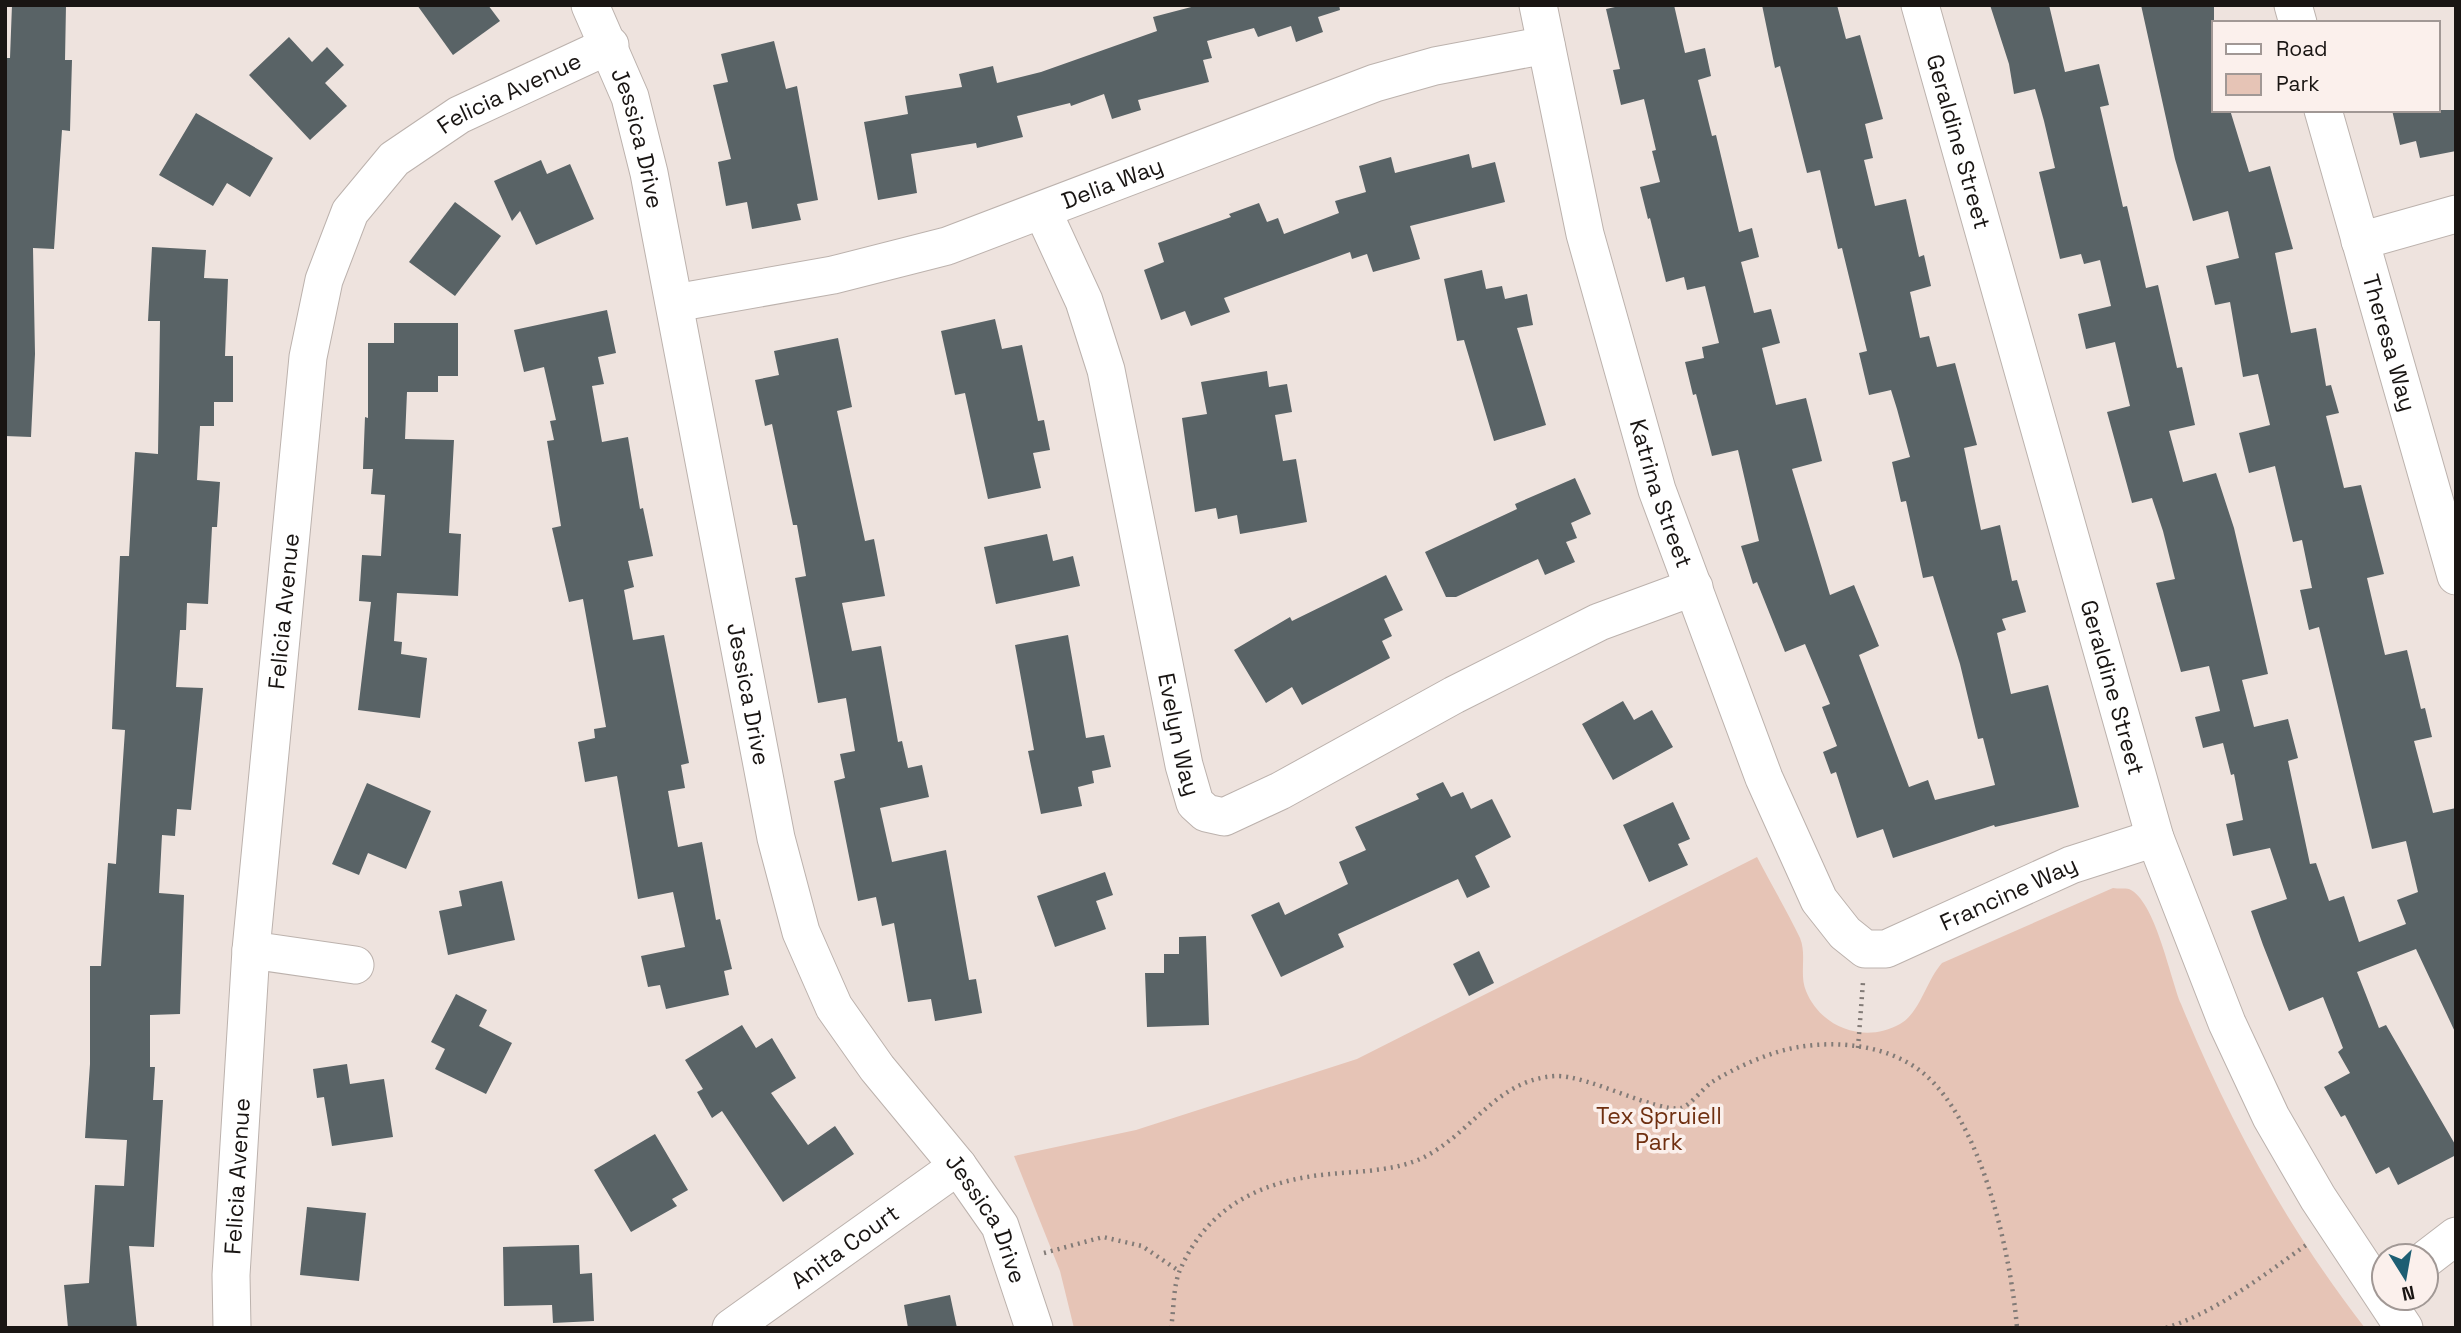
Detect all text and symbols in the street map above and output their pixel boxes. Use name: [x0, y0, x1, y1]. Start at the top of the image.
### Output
legend: [2212, 21, 2440, 112]
text: Road: [2276, 35, 2328, 62]
street label: Felicia Avenue: [431, 45, 586, 141]
street label: Geraldine Street: [1920, 51, 1997, 233]
street label: Jessica Drive: [604, 63, 670, 211]
text: Park: [2276, 70, 2320, 97]
street label: Delia Way: [1057, 150, 1167, 216]
street label: Theresa Way: [2356, 271, 2423, 415]
street label: Katrina Street: [1623, 415, 1700, 572]
street label: Felicia Avenue: [261, 532, 306, 691]
street label: Geraldine Street: [2074, 596, 2151, 778]
street label: Jessica Drive: [720, 620, 777, 768]
street label: Evelyn Way: [1151, 670, 1207, 799]
street label: Francine Way: [1935, 849, 2082, 938]
street label: Felicia Avenue: [217, 1097, 257, 1255]
park label: Tex Spruiell Park: [1596, 1101, 1722, 1157]
street label: Jessica Drive: [939, 1147, 1033, 1287]
street label: Anita Court: [785, 1198, 905, 1296]
north arrow: [2370, 1242, 2440, 1312]
text: N: [2400, 1280, 2417, 1307]

